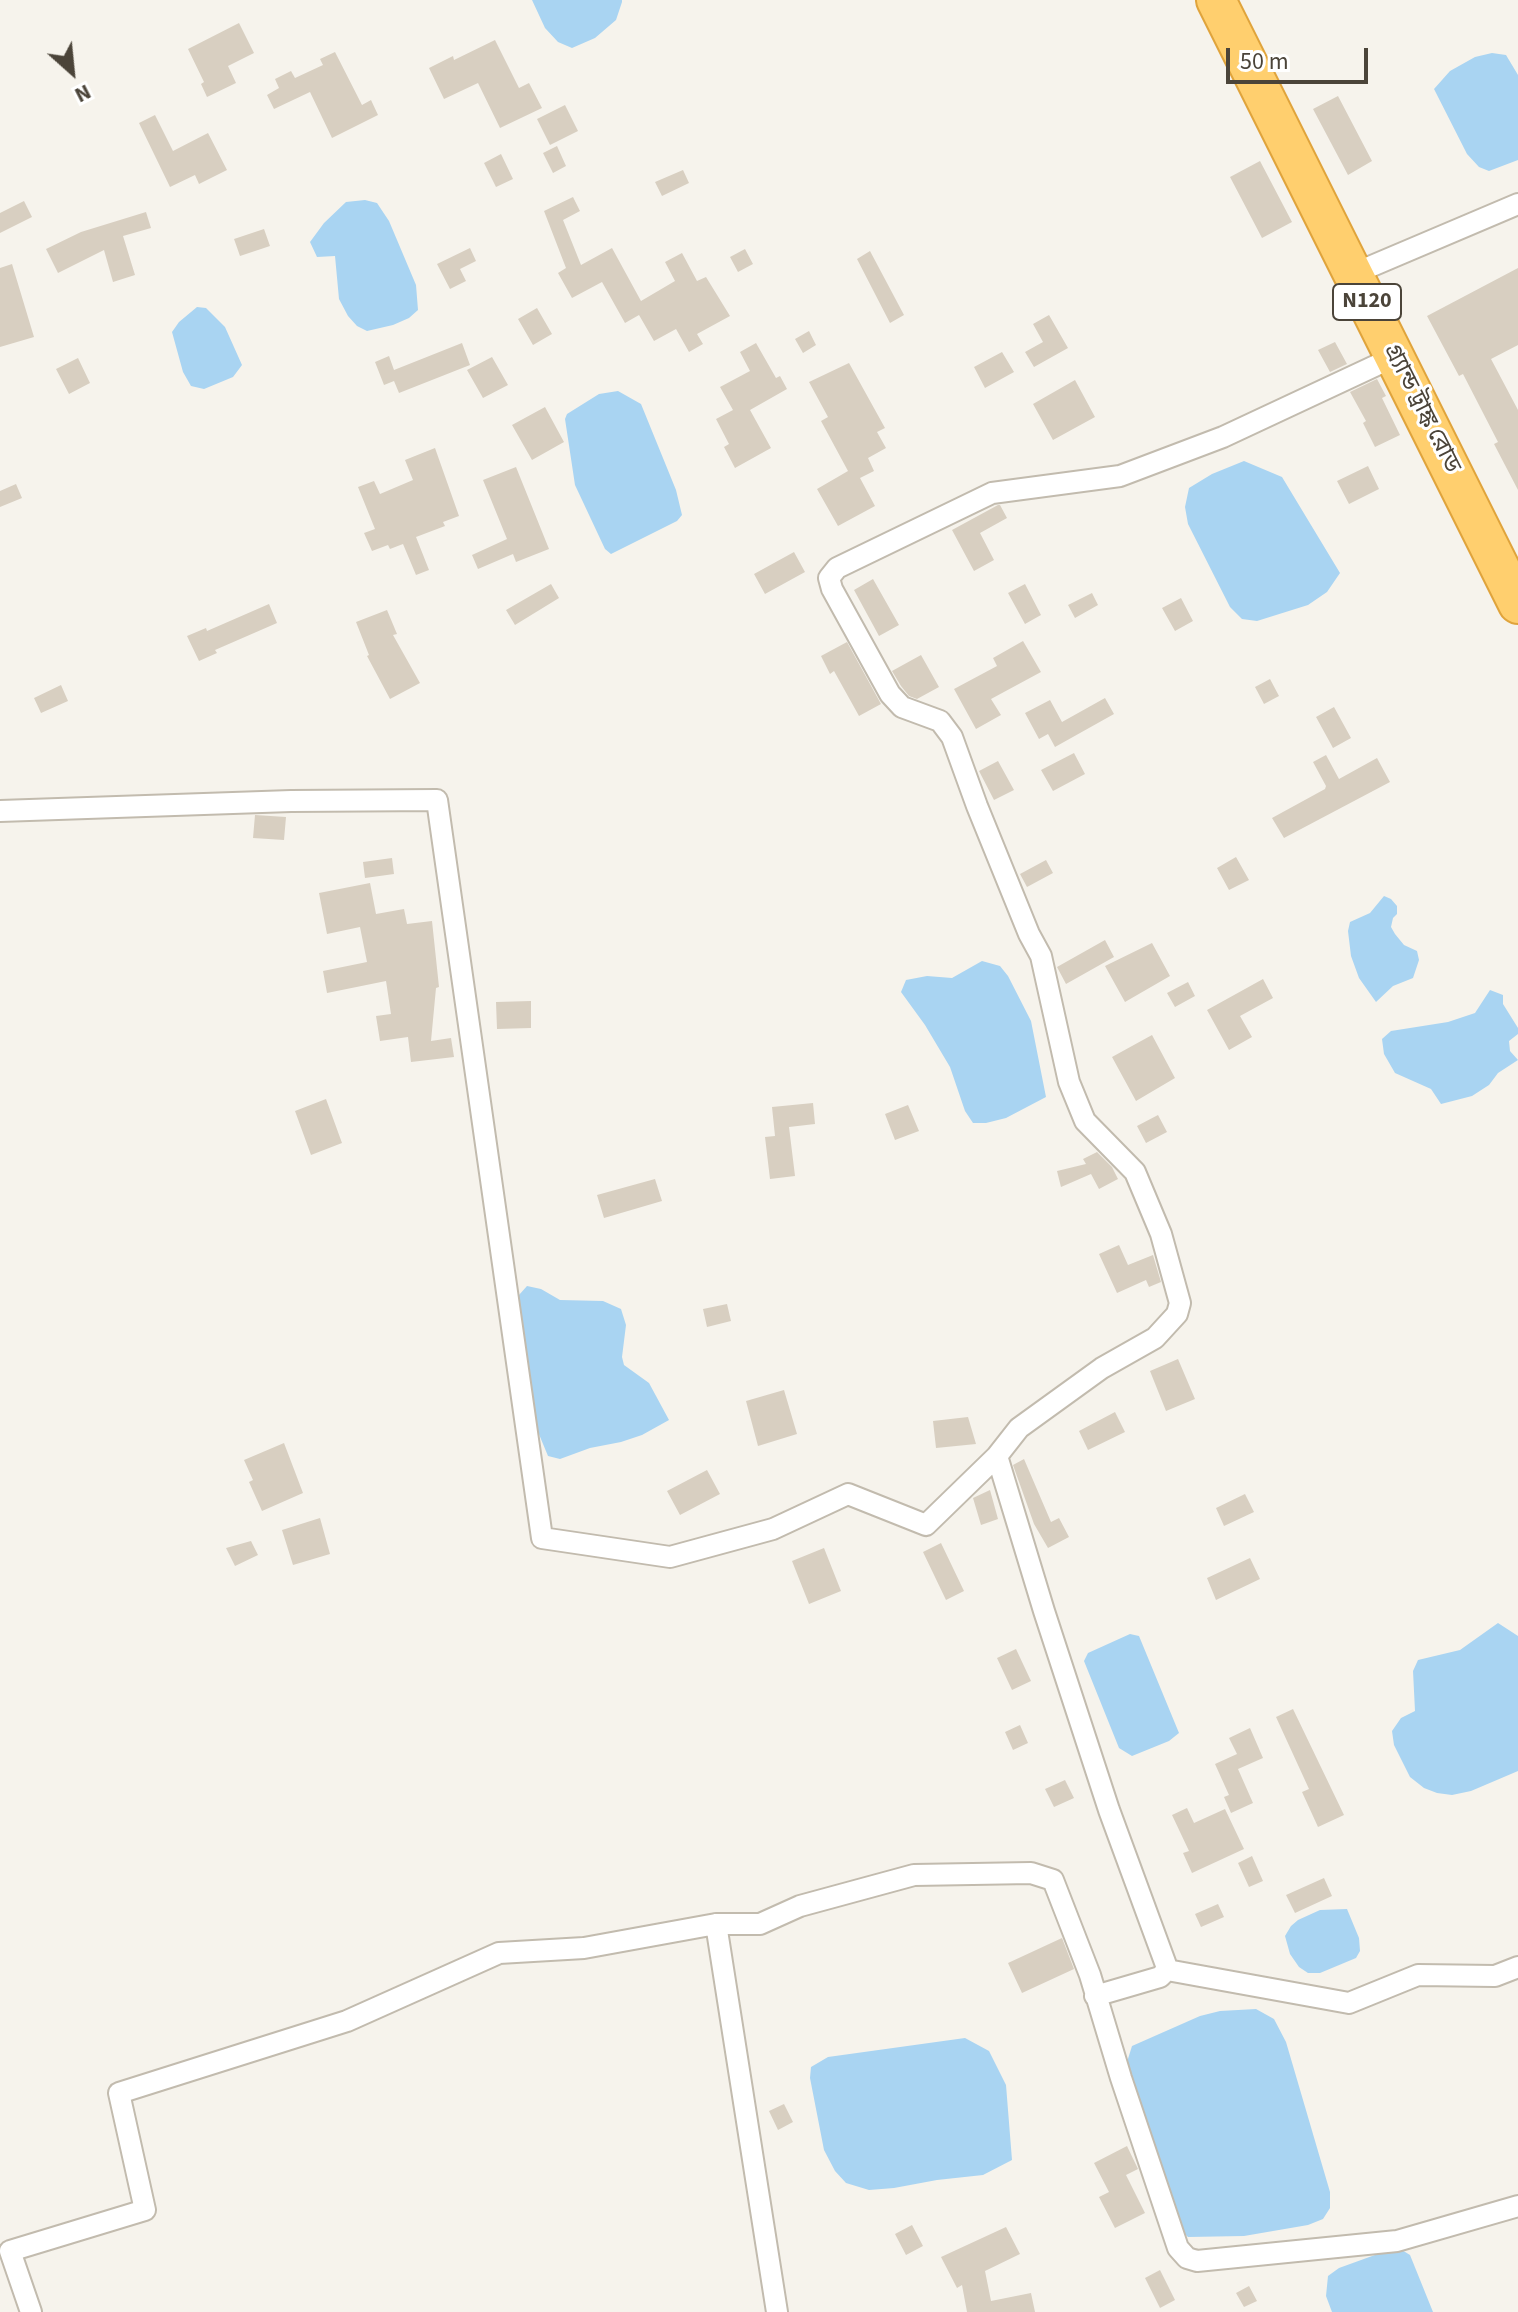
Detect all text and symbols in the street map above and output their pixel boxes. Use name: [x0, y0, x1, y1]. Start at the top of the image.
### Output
north arrow: [32, 32, 112, 112]
scale bar: [1230, 32, 1372, 82]
text: 50 m: [1240, 44, 1289, 79]
text: N: [69, 76, 97, 111]
road number: N120: [1333, 284, 1401, 320]
street label: গ্র্যান্ড ট্রাঙ্ক রোড: [1376, 340, 1466, 478]

